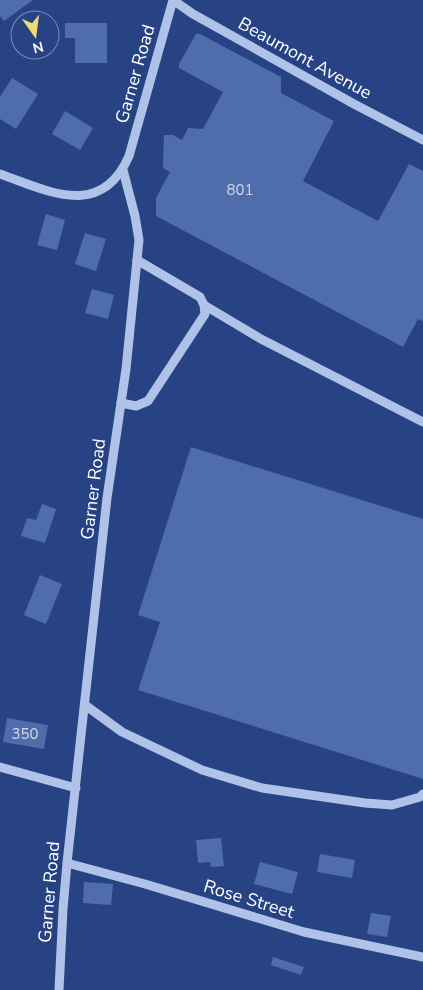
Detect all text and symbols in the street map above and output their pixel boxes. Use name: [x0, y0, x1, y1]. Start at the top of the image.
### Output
north arrow: [10, 10, 60, 60]
street label: Beaumont Avenue: [234, 11, 376, 105]
street label: Garner Road: [109, 22, 161, 126]
text: N: [31, 37, 45, 58]
house number: 801: [226, 180, 254, 200]
street label: Garner Road: [75, 437, 111, 541]
house number: 350: [11, 724, 39, 744]
street label: Garner Road: [33, 840, 65, 944]
street label: Rose Street: [201, 874, 298, 924]

